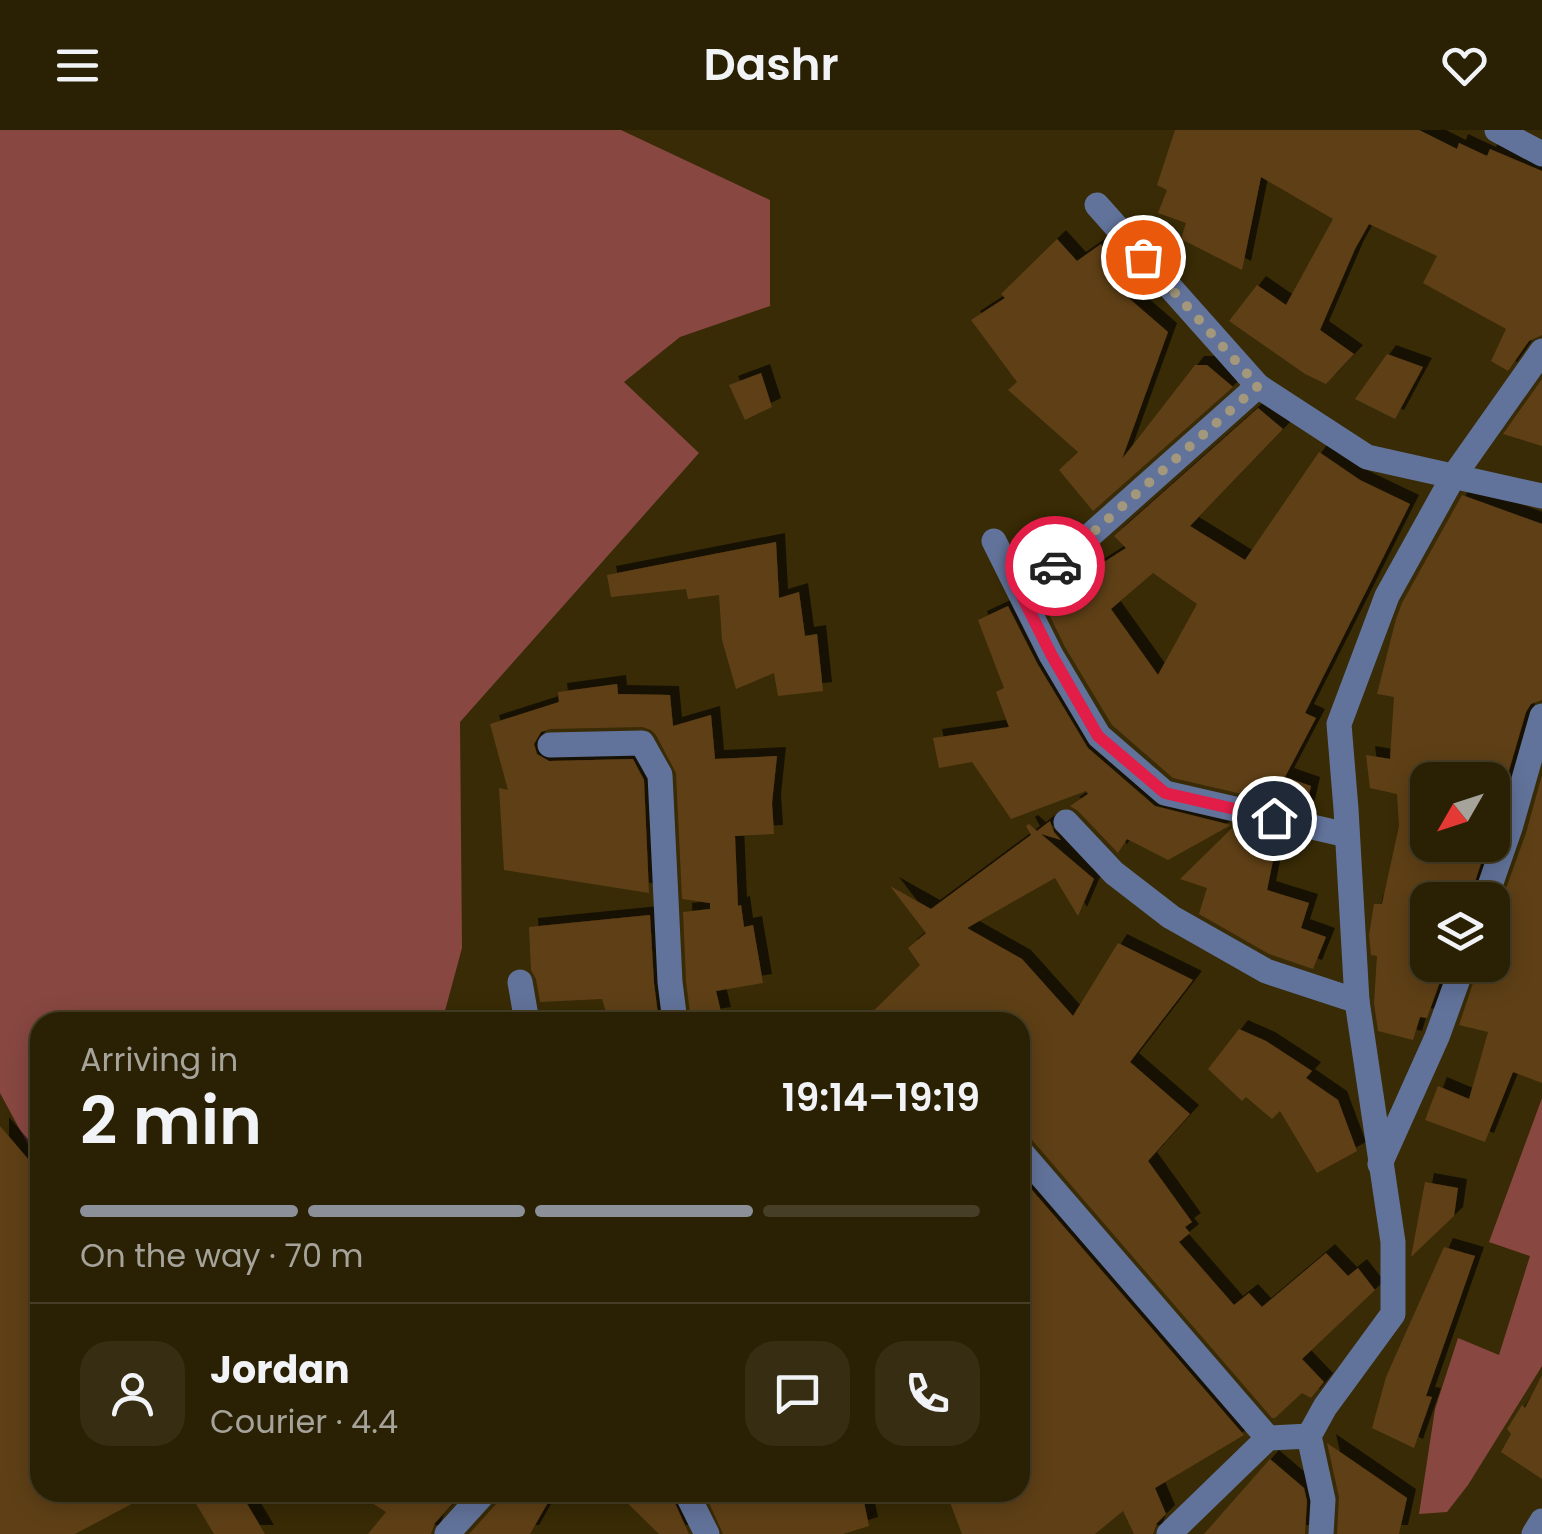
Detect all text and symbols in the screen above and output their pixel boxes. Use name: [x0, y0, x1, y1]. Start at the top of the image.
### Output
text: Dashr: [703, 33, 839, 96]
icon: menu: [50, 38, 105, 93]
icon: heart: [1437, 38, 1492, 93]
pin: [1101, 215, 1186, 300]
icon: bag: [1116, 230, 1171, 285]
courier: [1005, 516, 1105, 616]
icon: car: [1028, 539, 1083, 594]
north arrow: [1410, 762, 1510, 862]
map controls: [1410, 762, 1510, 982]
pin: [1232, 776, 1317, 861]
icon: home: [1247, 791, 1302, 846]
button: layers: [1410, 882, 1510, 982]
text: Arriving in: [80, 1037, 238, 1082]
text: 19:14–19:19: [782, 1071, 980, 1124]
text: 2 min: [80, 1076, 262, 1167]
text: On the way · 70 m: [80, 1233, 364, 1278]
button: person: [80, 1341, 185, 1446]
button: chat: [745, 1341, 850, 1446]
button: phone: [875, 1341, 980, 1446]
text: Jordan: [210, 1343, 350, 1396]
text: Courier · 4.4: [210, 1399, 398, 1444]

